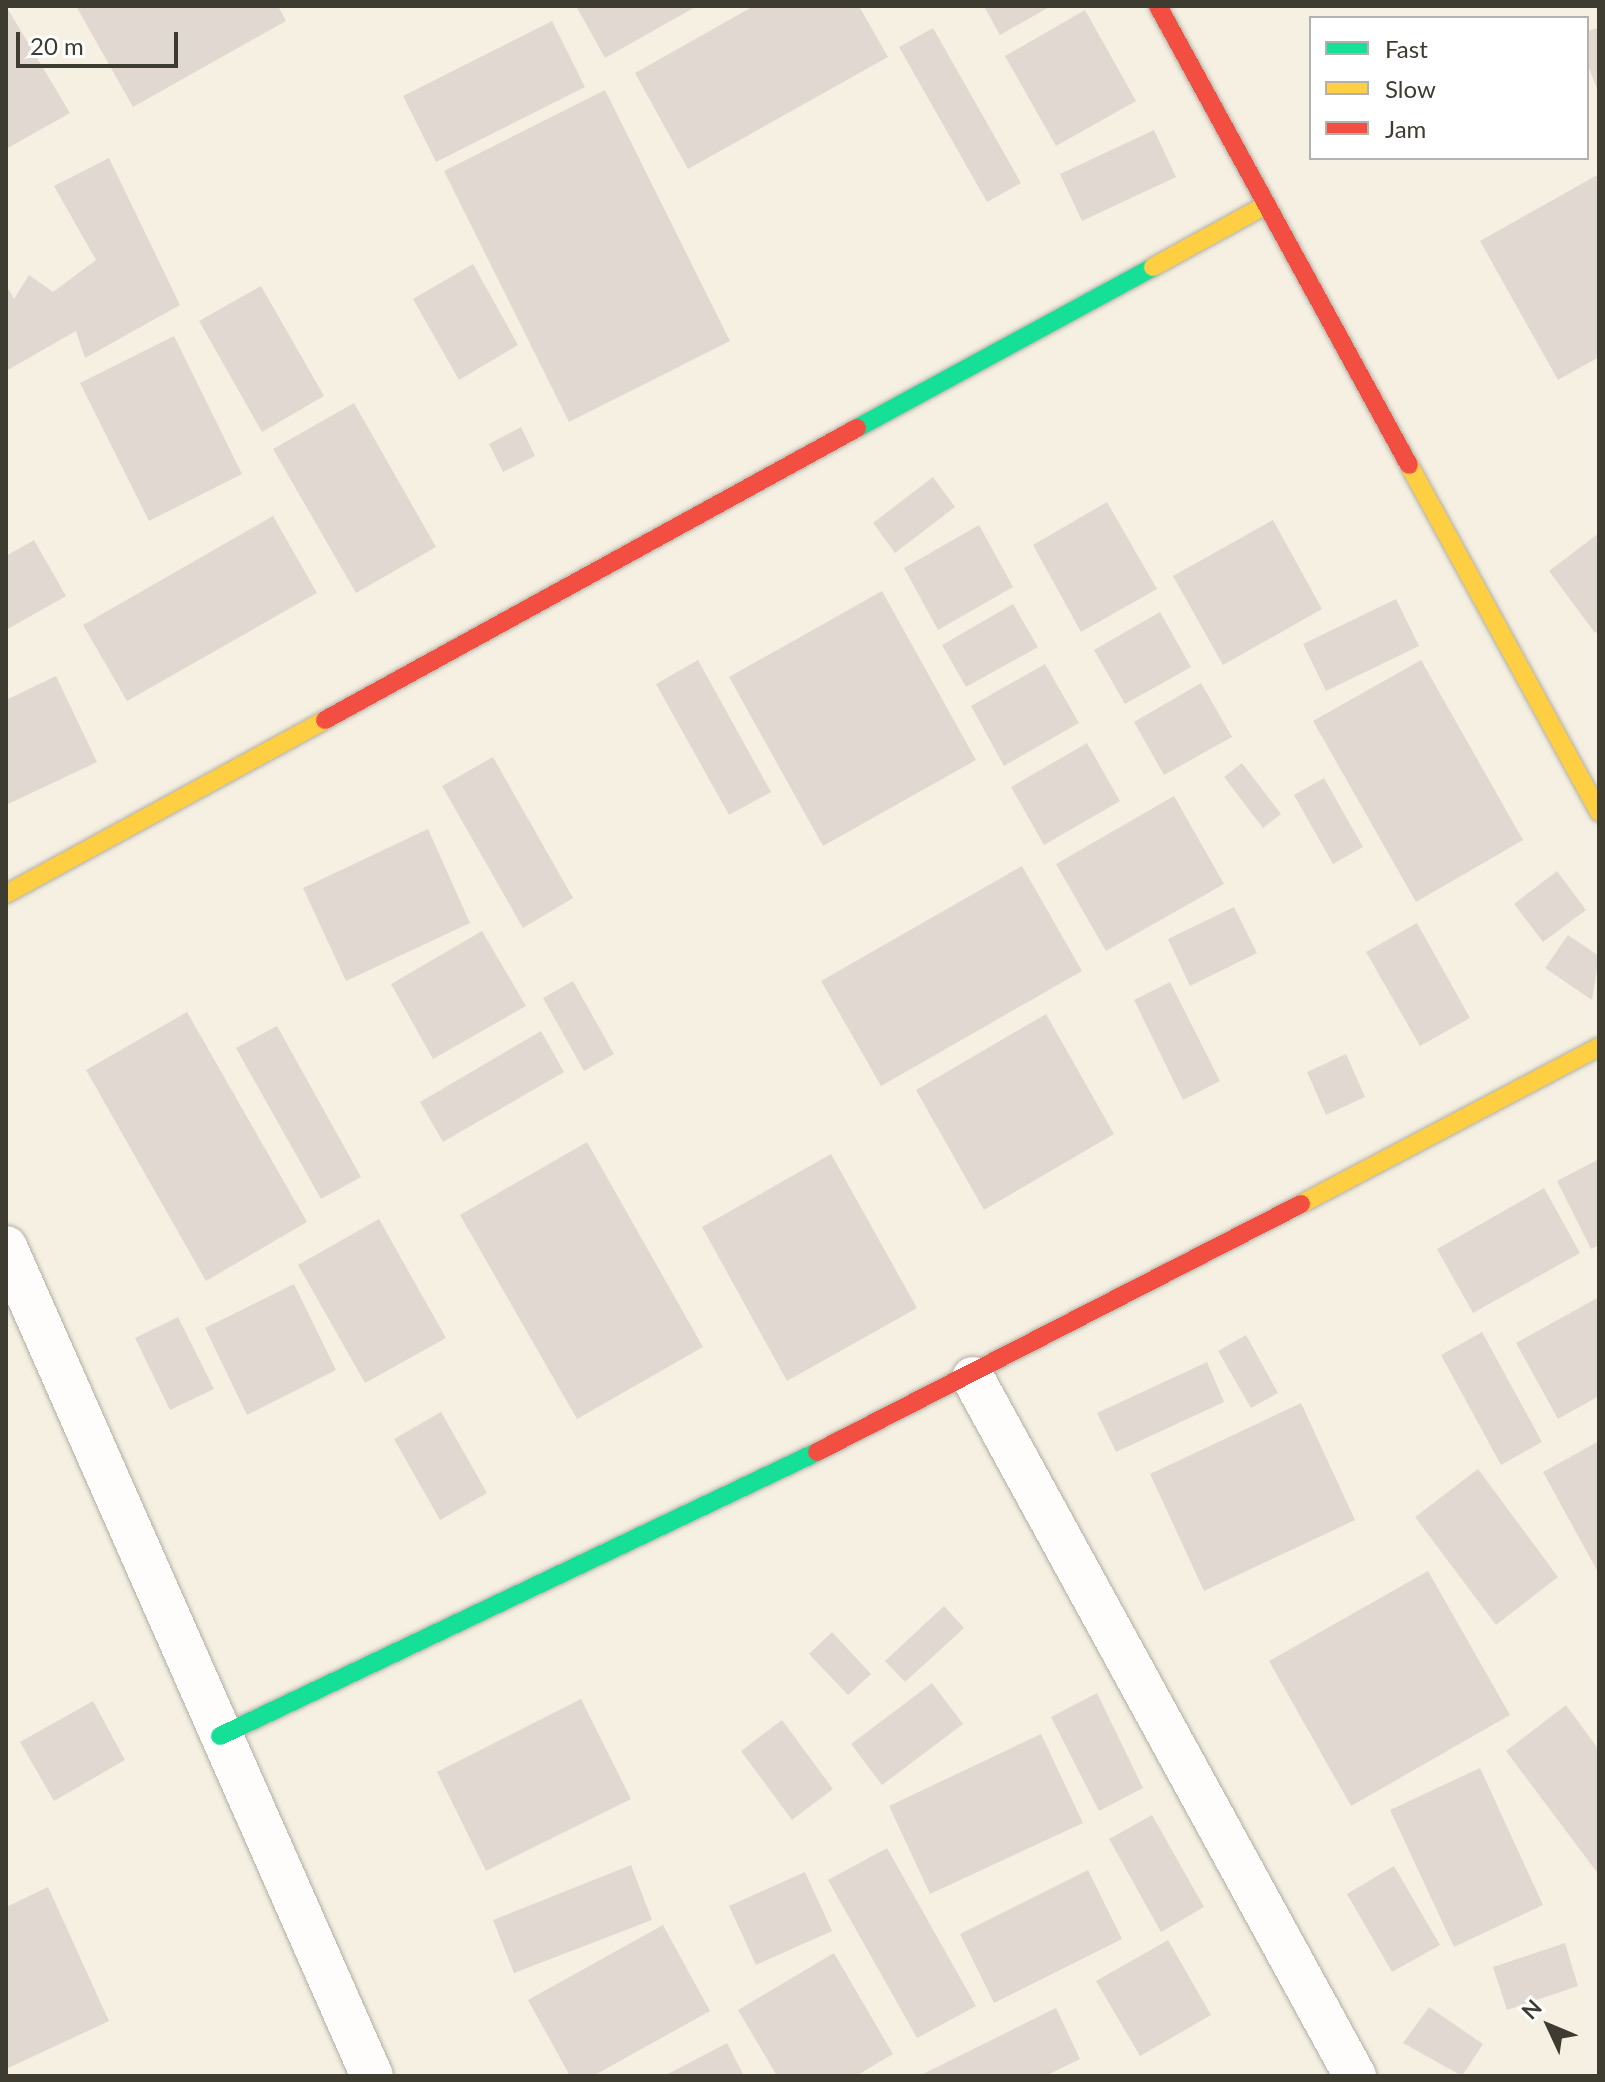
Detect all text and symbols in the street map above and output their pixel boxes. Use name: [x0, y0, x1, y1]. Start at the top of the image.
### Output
scale bar: [20, 16, 182, 66]
legend: [1309, 16, 1589, 160]
text: 20 m: [30, 31, 84, 60]
text: Fast: [1385, 34, 1428, 63]
text: Slow: [1385, 74, 1436, 103]
text: Jam: [1385, 114, 1426, 143]
north arrow: [1509, 1986, 1589, 2066]
text: N: [1516, 1994, 1547, 2024]

